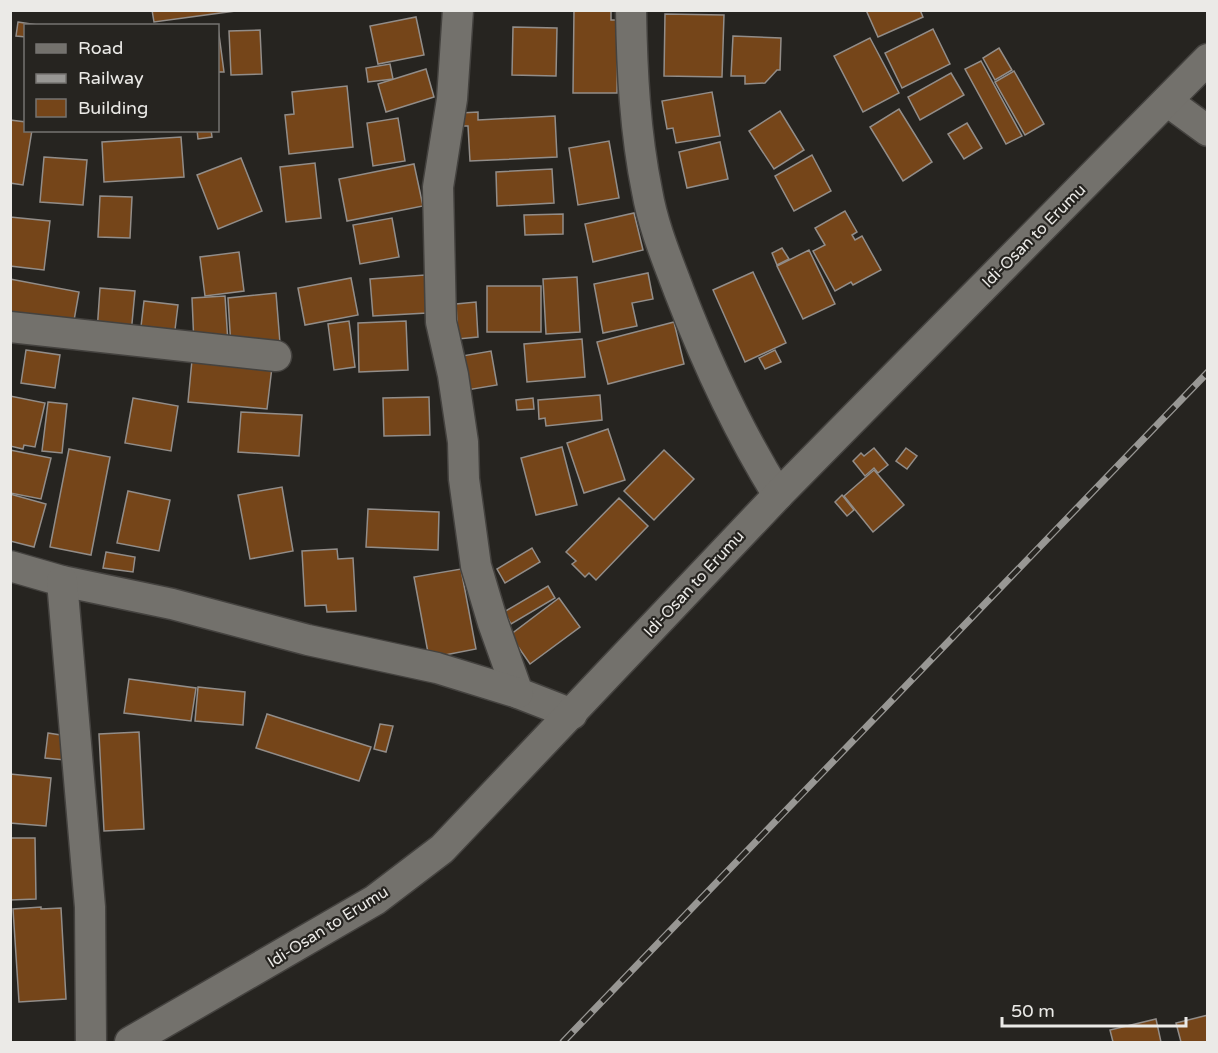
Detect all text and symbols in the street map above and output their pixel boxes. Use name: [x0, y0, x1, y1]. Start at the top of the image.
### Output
legend: [24, 24, 219, 132]
text: Road: [78, 37, 123, 59]
text: Railway: [78, 67, 144, 89]
text: Building: [78, 97, 148, 119]
street label: Idi-Osan to Erumu: [978, 180, 1090, 292]
street label: Idi-Osan to Erumu: [639, 526, 749, 642]
street label: Idi-Osan to Erumu: [264, 882, 392, 972]
scale bar: [1002, 990, 1186, 1028]
text: 50 m: [1011, 1000, 1055, 1022]

